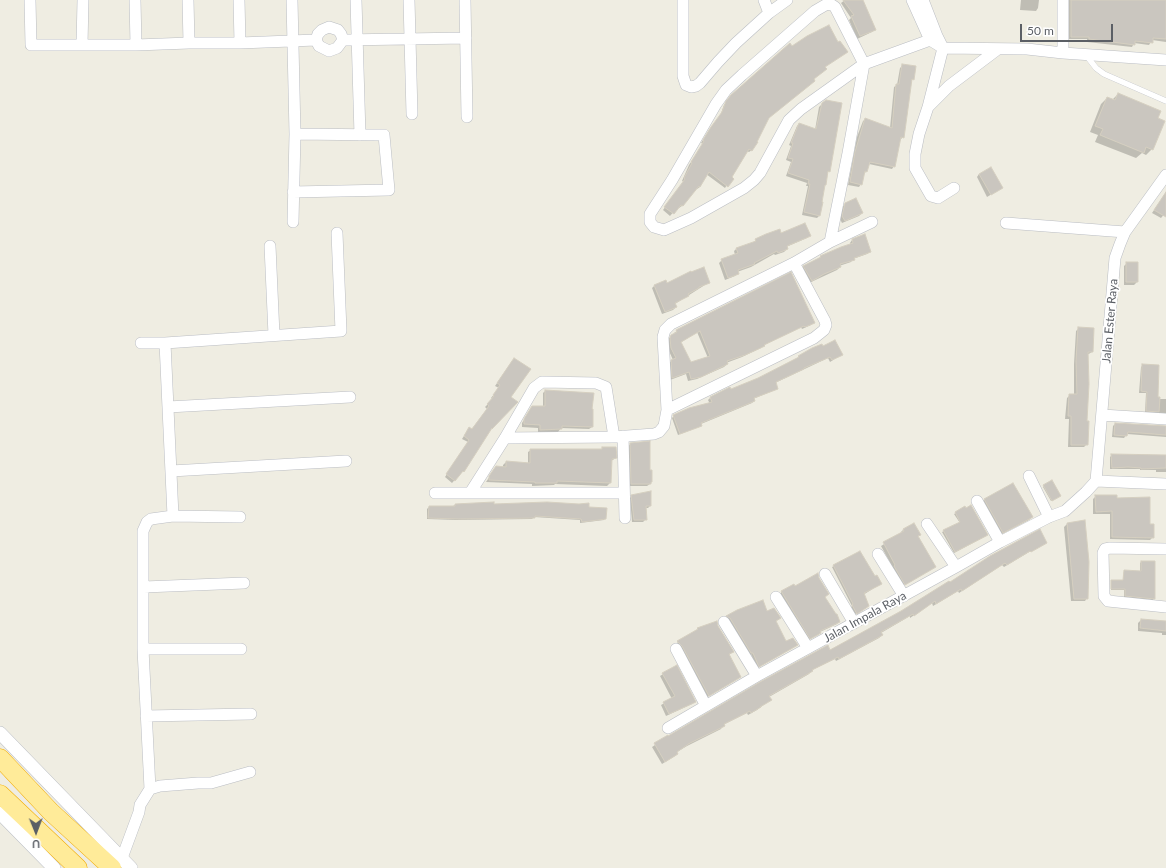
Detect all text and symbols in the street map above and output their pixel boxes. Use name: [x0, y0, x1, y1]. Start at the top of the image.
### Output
scale bar: [1022, 16, 1115, 42]
text: 50 m: [1027, 23, 1054, 38]
street label: Jalan Ester Raya: [1099, 278, 1121, 364]
street label: Jalan Impala Raya: [821, 588, 909, 646]
north arrow: [16, 812, 56, 852]
text: U: [32, 838, 40, 851]

